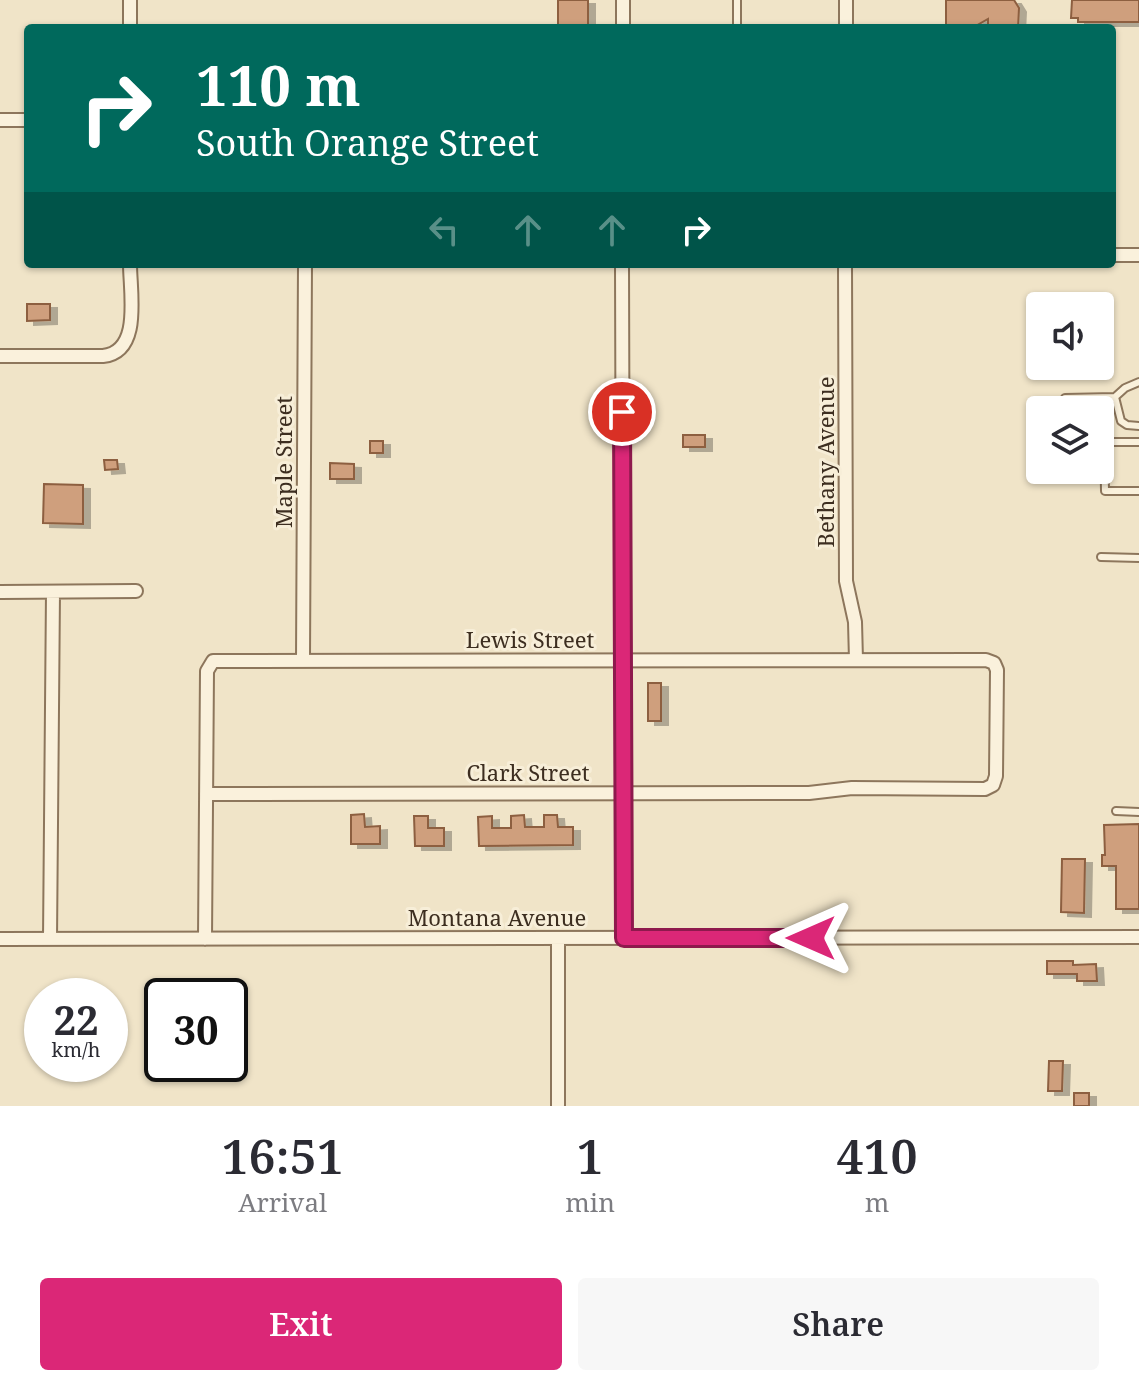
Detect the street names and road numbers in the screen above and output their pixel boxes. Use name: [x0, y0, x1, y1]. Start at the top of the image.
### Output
street label: Bethany Avenue: [810, 377, 840, 547]
street label: Maple Street: [268, 396, 298, 528]
street label: Lewis Street: [466, 624, 594, 654]
street label: Clark Street: [466, 757, 590, 787]
street label: Montana Avenue: [408, 902, 586, 932]

